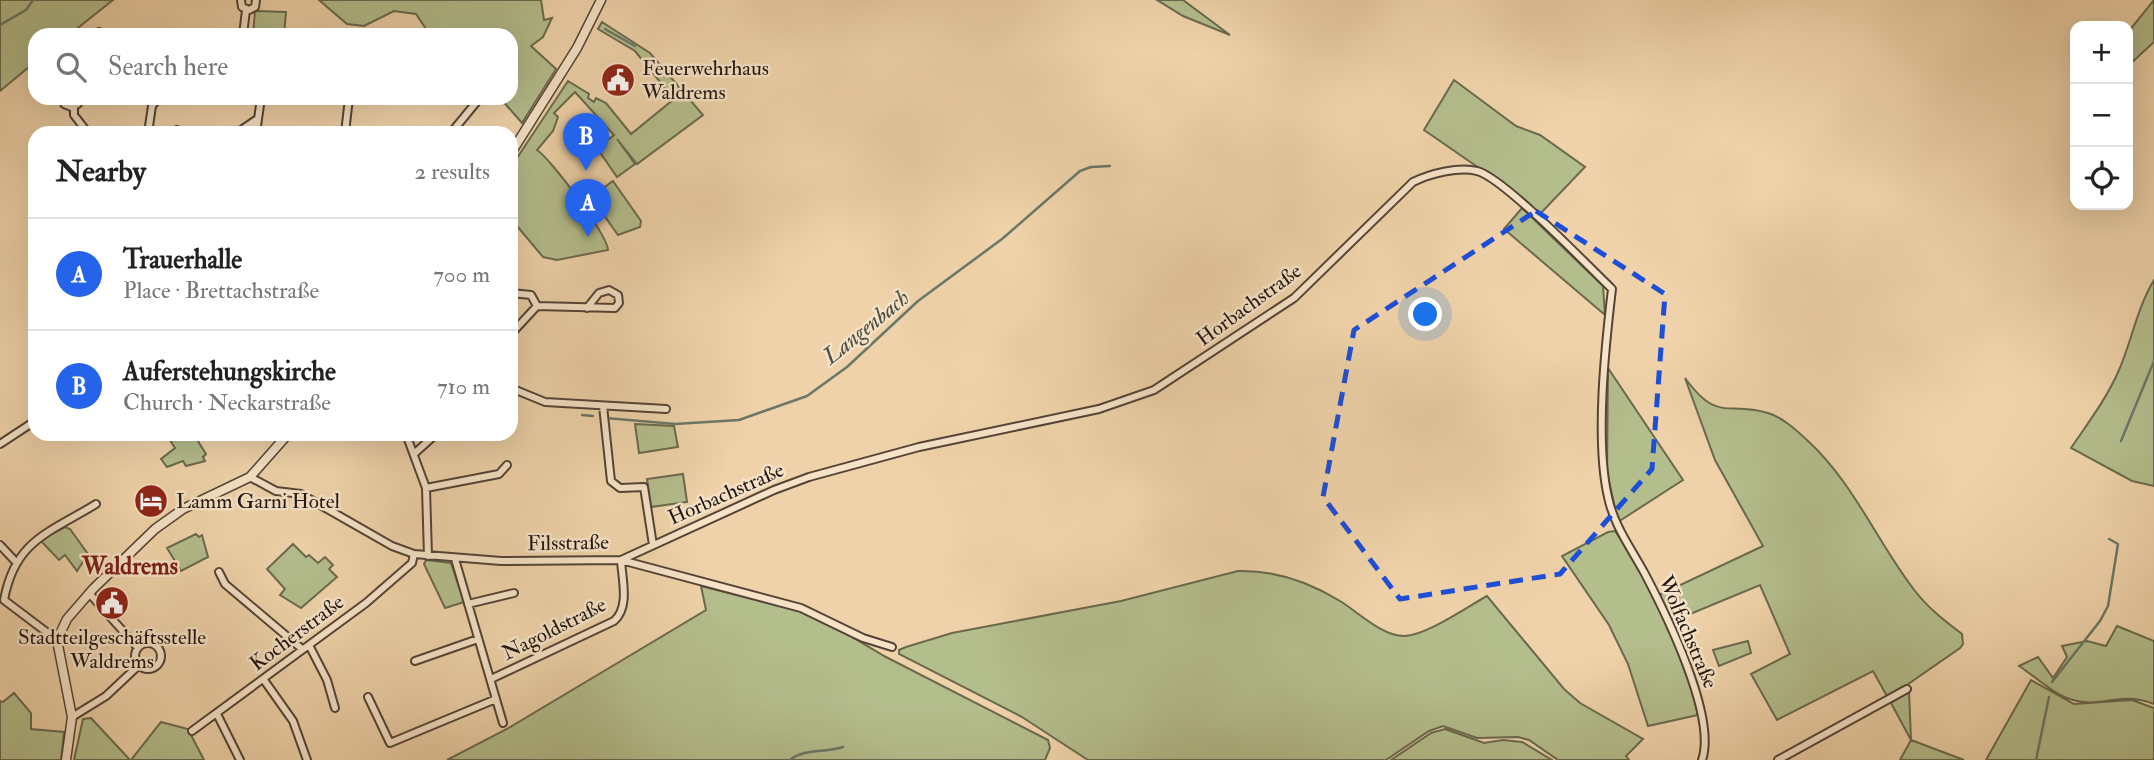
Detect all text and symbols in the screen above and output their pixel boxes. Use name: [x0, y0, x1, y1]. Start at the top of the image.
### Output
map controls: [2070, 21, 2133, 210]
button: +: [2070, 21, 2133, 84]
search box: [28, 28, 518, 105]
icon: search: [52, 48, 90, 86]
text: Search here: [108, 51, 228, 83]
place label: Feuerwehrhaus Waldrems: [641, 55, 769, 106]
public building icon: Feuerwehrhaus Waldrems: [599, 61, 637, 99]
button: −: [2070, 84, 2133, 147]
pin: B: [563, 113, 609, 171]
button: locate: [2070, 147, 2133, 210]
text: Nearby: [56, 153, 146, 190]
text: 2 results: [415, 157, 490, 186]
pin: A: [565, 179, 611, 237]
text: Trauerhalle: [123, 244, 242, 276]
street label: Horbachstraße: [1191, 258, 1307, 352]
text: A: [72, 260, 86, 289]
text: 700 m: [433, 260, 490, 289]
text: Place · Brettachstraße: [123, 276, 319, 305]
water label: Langenbach: [816, 283, 915, 371]
your location: [1408, 297, 1442, 331]
text: Auferstehungskirche: [123, 356, 336, 388]
text: B: [71, 372, 87, 401]
text: 710 m: [437, 372, 490, 401]
text: Church · Neckarstraße: [123, 388, 331, 417]
street label: Horbachstraße: [664, 456, 788, 532]
hotel icon: Lamm Garni Hotel: [132, 482, 170, 520]
place label: Lamm Garni Hotel: [176, 488, 340, 515]
street label: Filsstraße: [527, 529, 609, 557]
district label: Waldrems: [81, 551, 178, 582]
street label: Wolfachstraße: [1652, 570, 1724, 693]
public building icon: Stadtteilgeschäftsstelle Waldrems: [93, 584, 131, 622]
street label: Kocherstraße: [245, 589, 350, 677]
street label: Nagoldstraße: [497, 591, 611, 667]
place label: Stadtteilgeschäftsstelle Waldrems: [18, 624, 206, 675]

